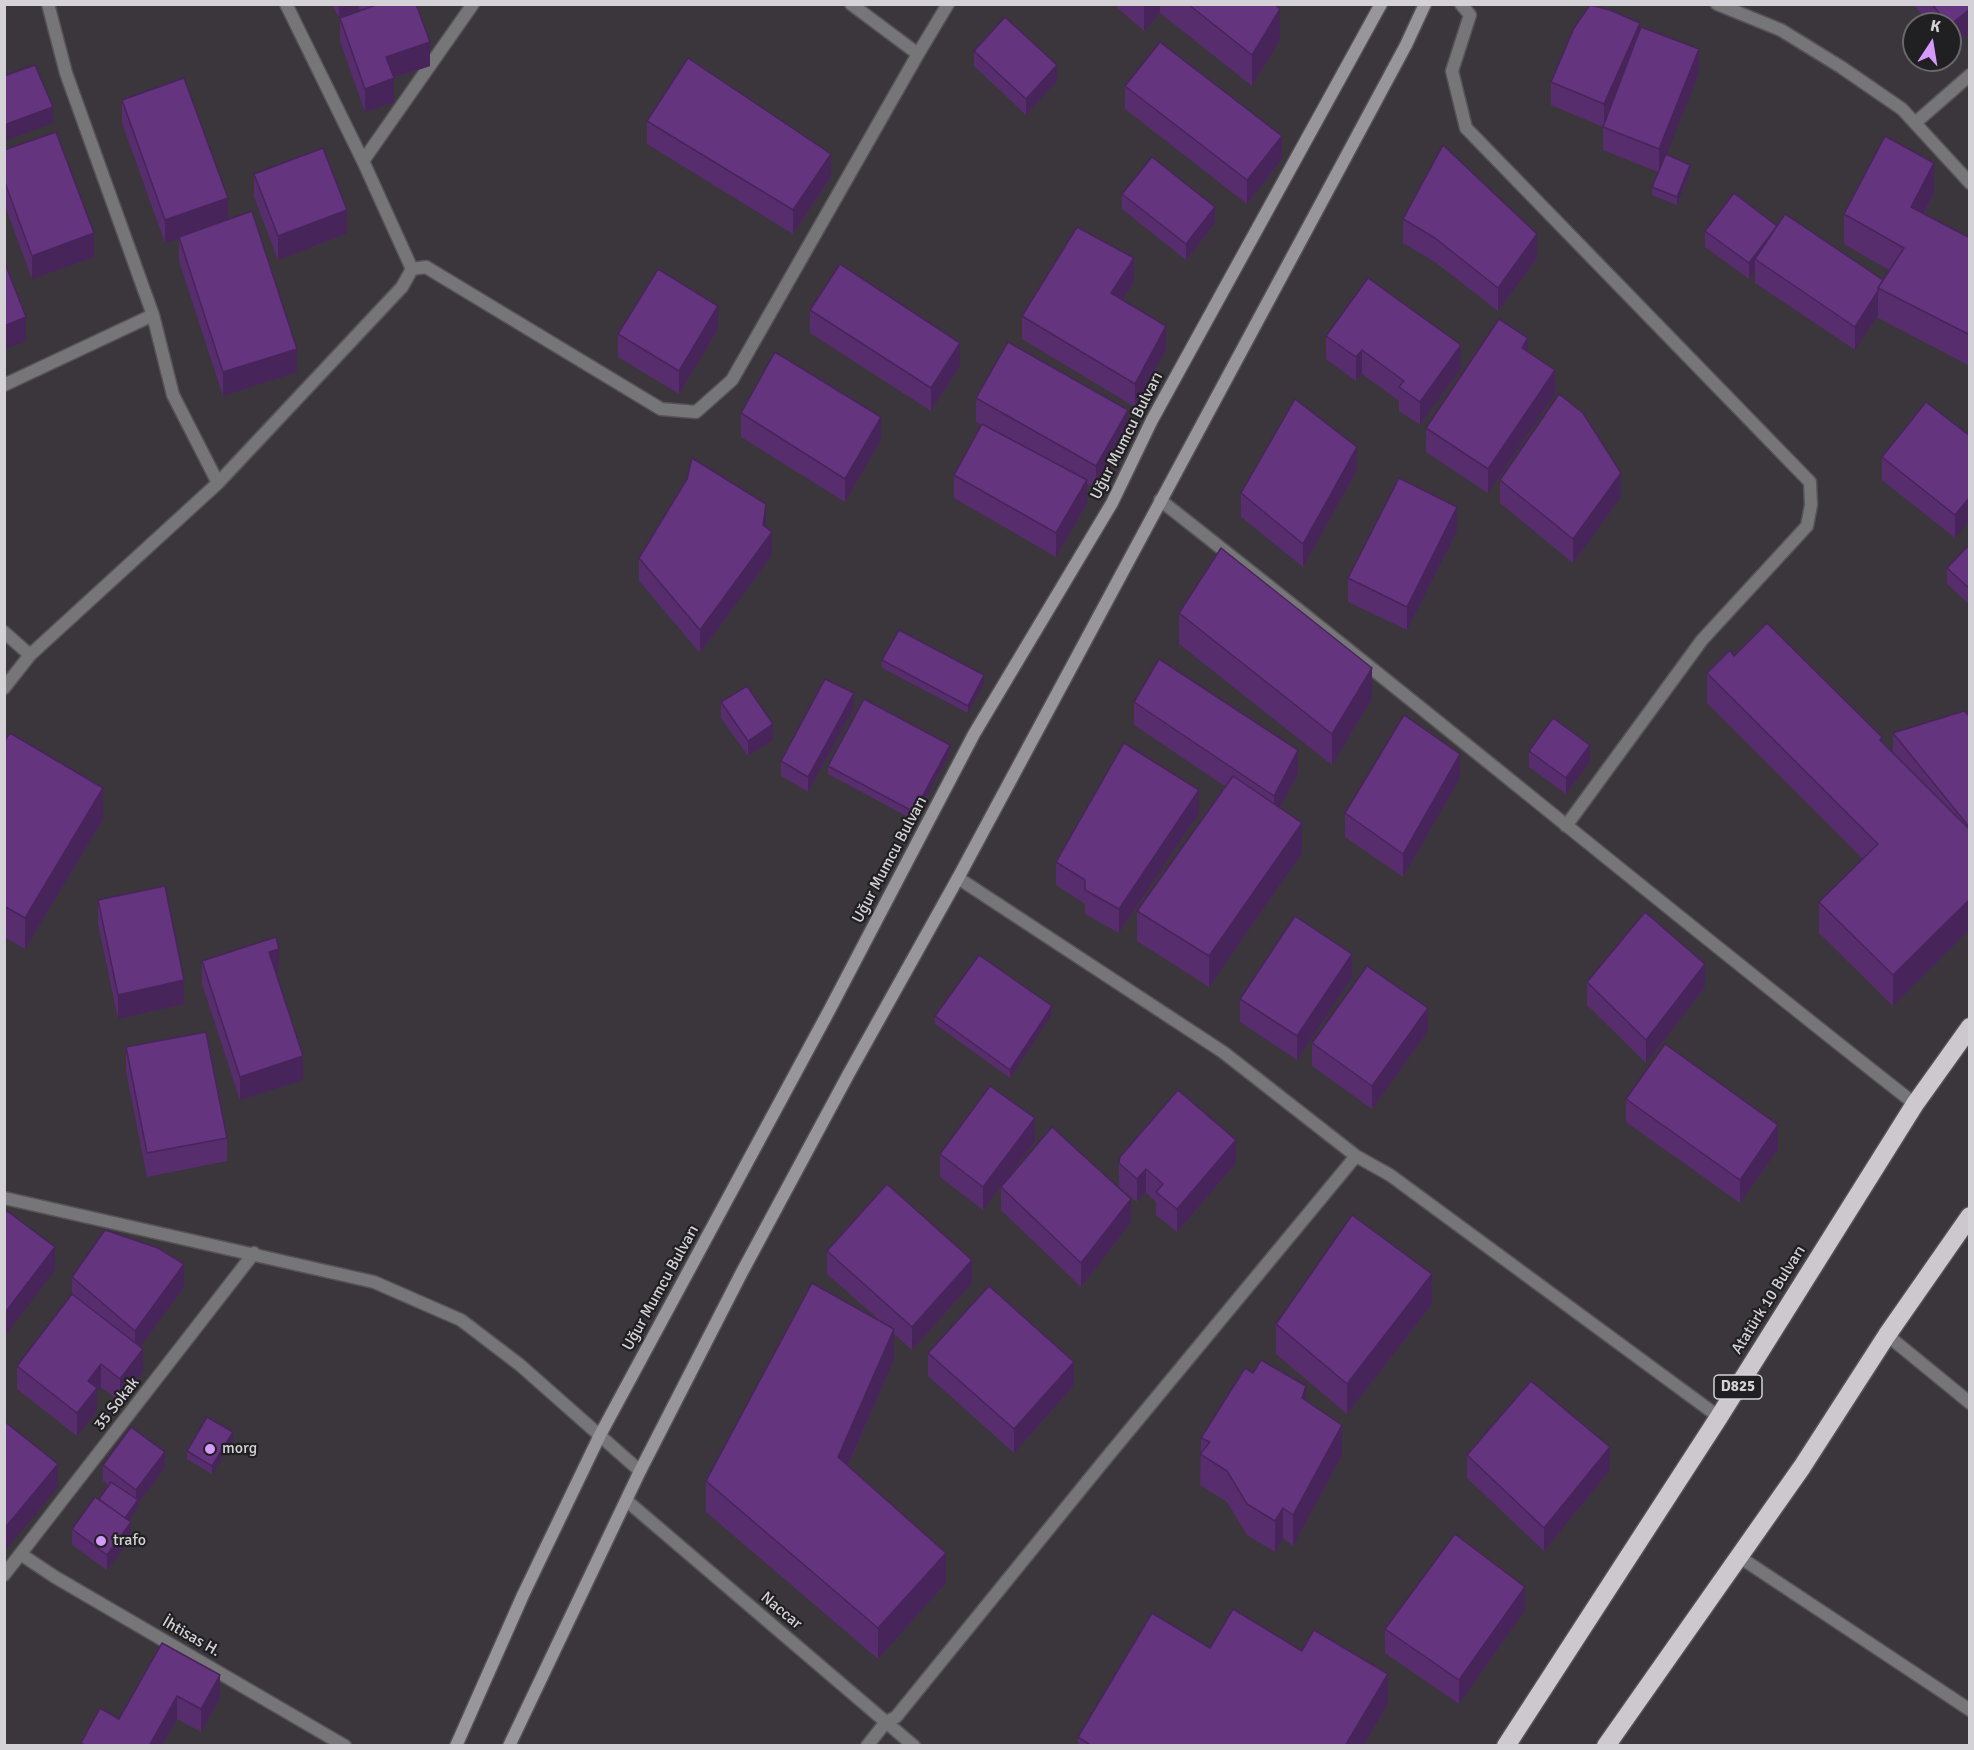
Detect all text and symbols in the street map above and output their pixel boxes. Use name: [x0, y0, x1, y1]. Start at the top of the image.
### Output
north arrow: [1902, 12, 1962, 72]
text: K: [1928, 16, 1942, 37]
street label: Uğur Mumcu Bulvarı: [1087, 369, 1167, 503]
street label: Uğur Mumcu Bulvarı: [849, 794, 931, 926]
street label: Uğur Mumcu Bulvarı: [619, 1222, 703, 1354]
street label: Atatürk 10 Bulvarı: [1728, 1242, 1810, 1358]
street label: 35 Sokak: [90, 1374, 144, 1434]
road number: D825: [1714, 1375, 1762, 1399]
place label: morg: [222, 1439, 257, 1459]
marker: morg: [203, 1442, 217, 1456]
place label: trafo: [113, 1531, 146, 1551]
marker: trafo: [94, 1534, 108, 1548]
street label: Naccar: [756, 1588, 806, 1634]
street label: İhtisas H.: [158, 1613, 224, 1661]

